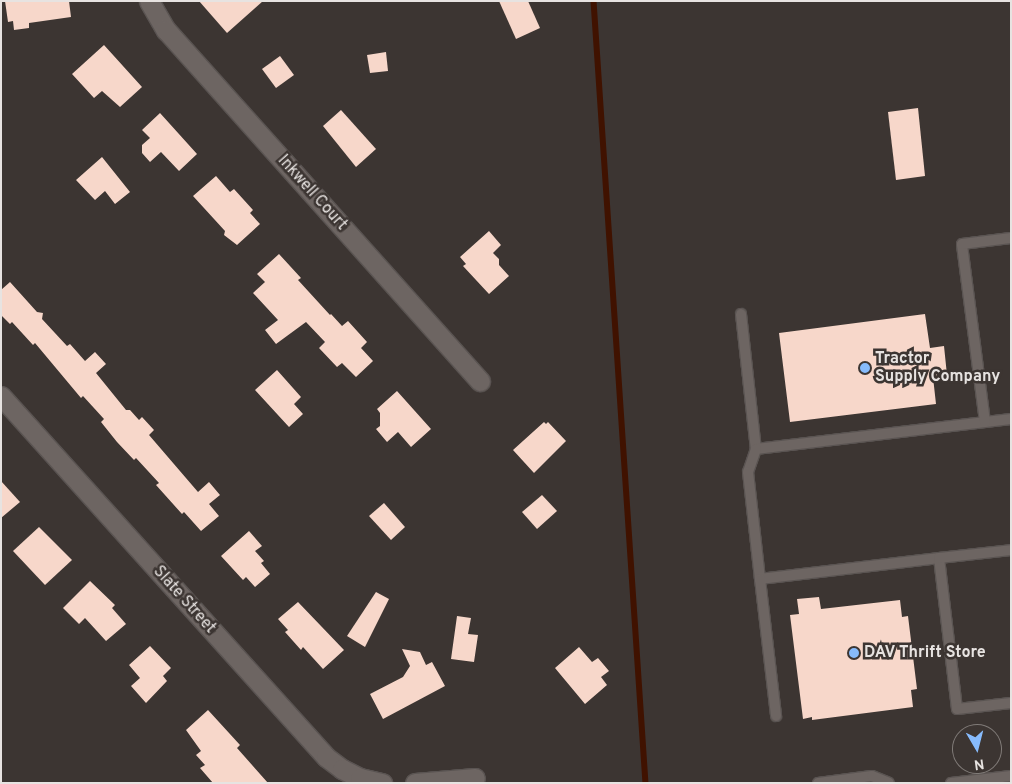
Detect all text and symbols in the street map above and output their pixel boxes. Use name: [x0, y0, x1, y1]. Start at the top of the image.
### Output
street label: Inkwell Court: [273, 151, 351, 235]
place label: Tractor Supply Company: [875, 349, 1000, 387]
marker: Tractor Supply Company: [859, 362, 871, 374]
street label: Slate Street: [149, 562, 219, 638]
place label: DAV Thrift Store: [864, 643, 986, 663]
marker: DAV Thrift Store: [848, 647, 860, 659]
north arrow: [952, 724, 1002, 774]
text: N: [973, 754, 985, 772]

